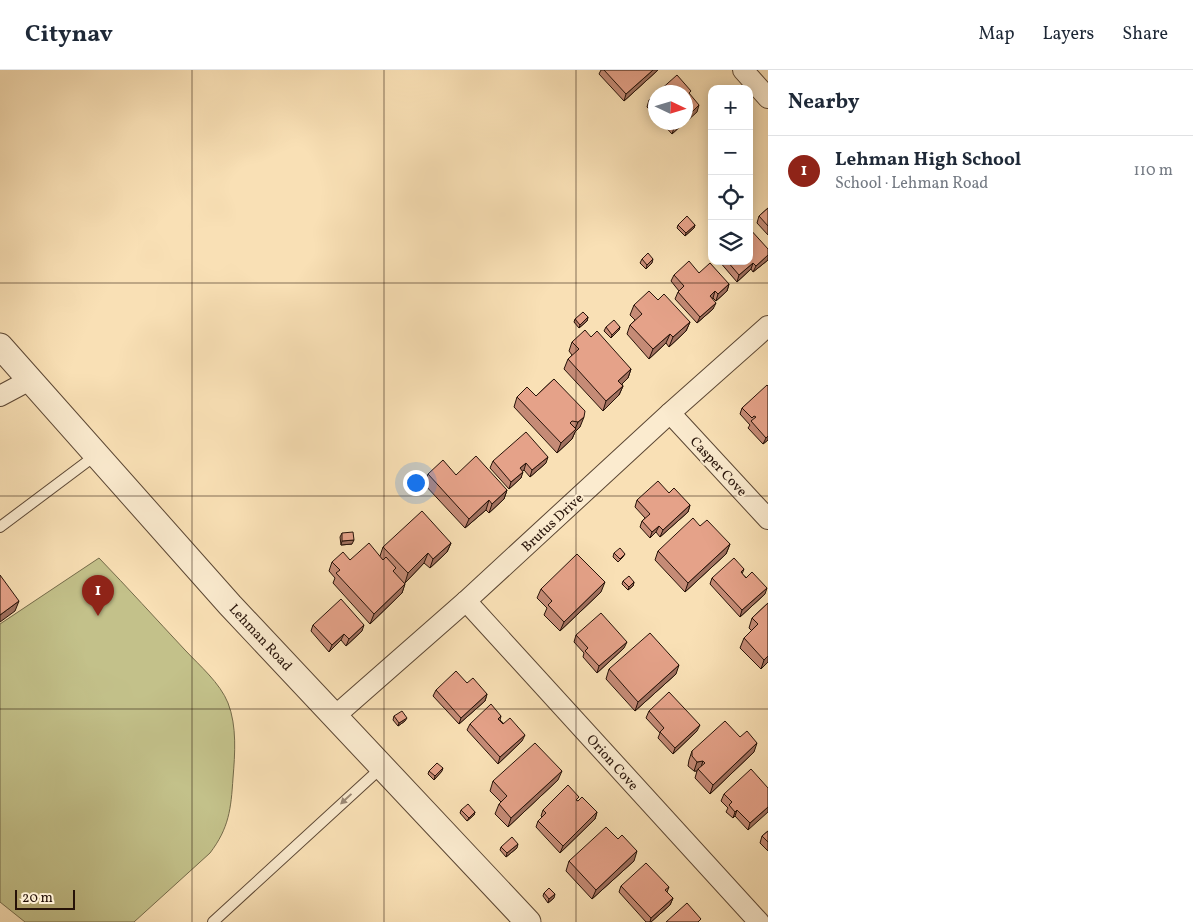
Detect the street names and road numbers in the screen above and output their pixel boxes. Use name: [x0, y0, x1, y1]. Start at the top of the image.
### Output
street label: Casper Cove: [685, 433, 751, 501]
street label: Brutus Drive: [518, 489, 588, 557]
street label: Lehman Road: [224, 600, 296, 676]
street label: Orion Cove: [582, 731, 642, 795]

